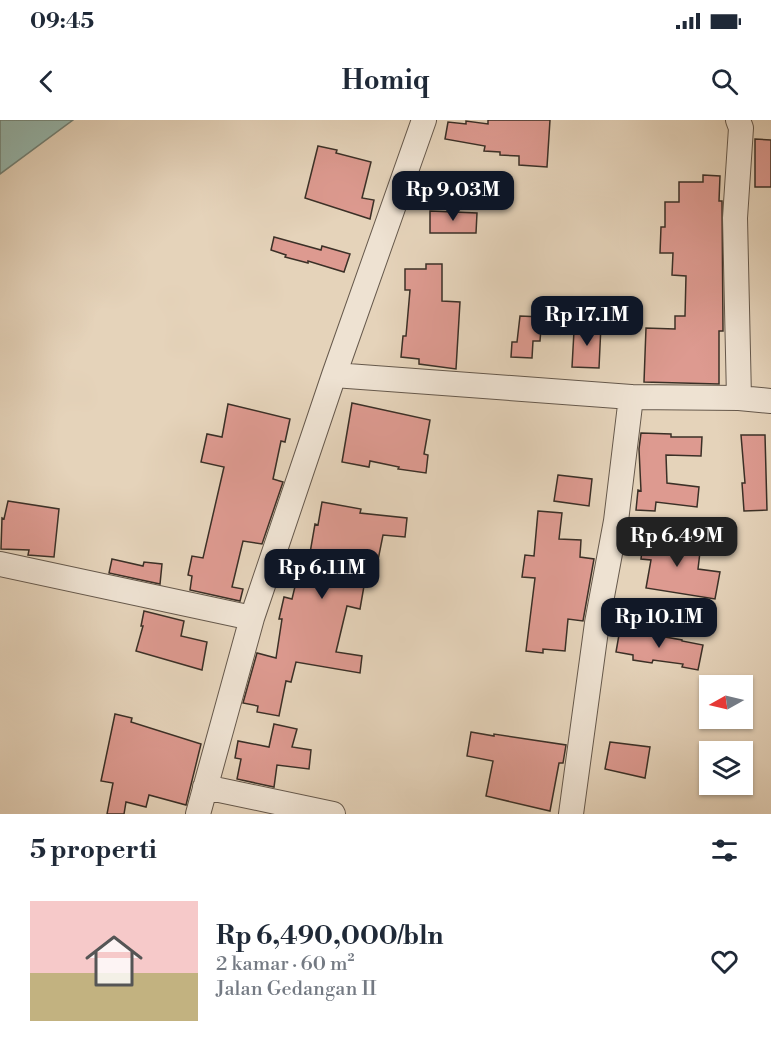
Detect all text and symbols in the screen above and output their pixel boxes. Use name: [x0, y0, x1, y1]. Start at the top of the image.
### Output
text: 09:45: [30, 8, 94, 35]
text: Homiq: [341, 64, 430, 98]
icon: back: [30, 65, 63, 98]
icon: search: [708, 65, 741, 98]
pin: Rp 9.03M: [391, 171, 515, 222]
text: Rp 9.03M: [406, 178, 500, 203]
pin: Rp 17.1M: [525, 296, 649, 347]
text: Rp 17.1M: [545, 303, 629, 328]
pin: Rp 6.49M: [615, 517, 739, 568]
text: Rp 6.49M: [630, 524, 724, 549]
pin: Rp 6.11M: [260, 549, 384, 600]
text: Rp 6.11M: [278, 556, 366, 581]
pin: Rp 10.1M: [597, 598, 721, 649]
text: Rp 10.1M: [615, 605, 703, 630]
north arrow: [699, 675, 753, 729]
map controls: [699, 675, 753, 795]
button: layers: [699, 741, 753, 795]
text: 5 properti: [30, 834, 157, 866]
icon: filters: [708, 834, 741, 867]
text: Rp 6,490,000/bln: [216, 920, 444, 952]
icon: home: [78, 925, 150, 997]
icon: heart: [708, 945, 741, 978]
text: 2 kamar · 60 m²: [216, 952, 355, 977]
text: Jalan Gedangan II: [216, 977, 377, 1002]

